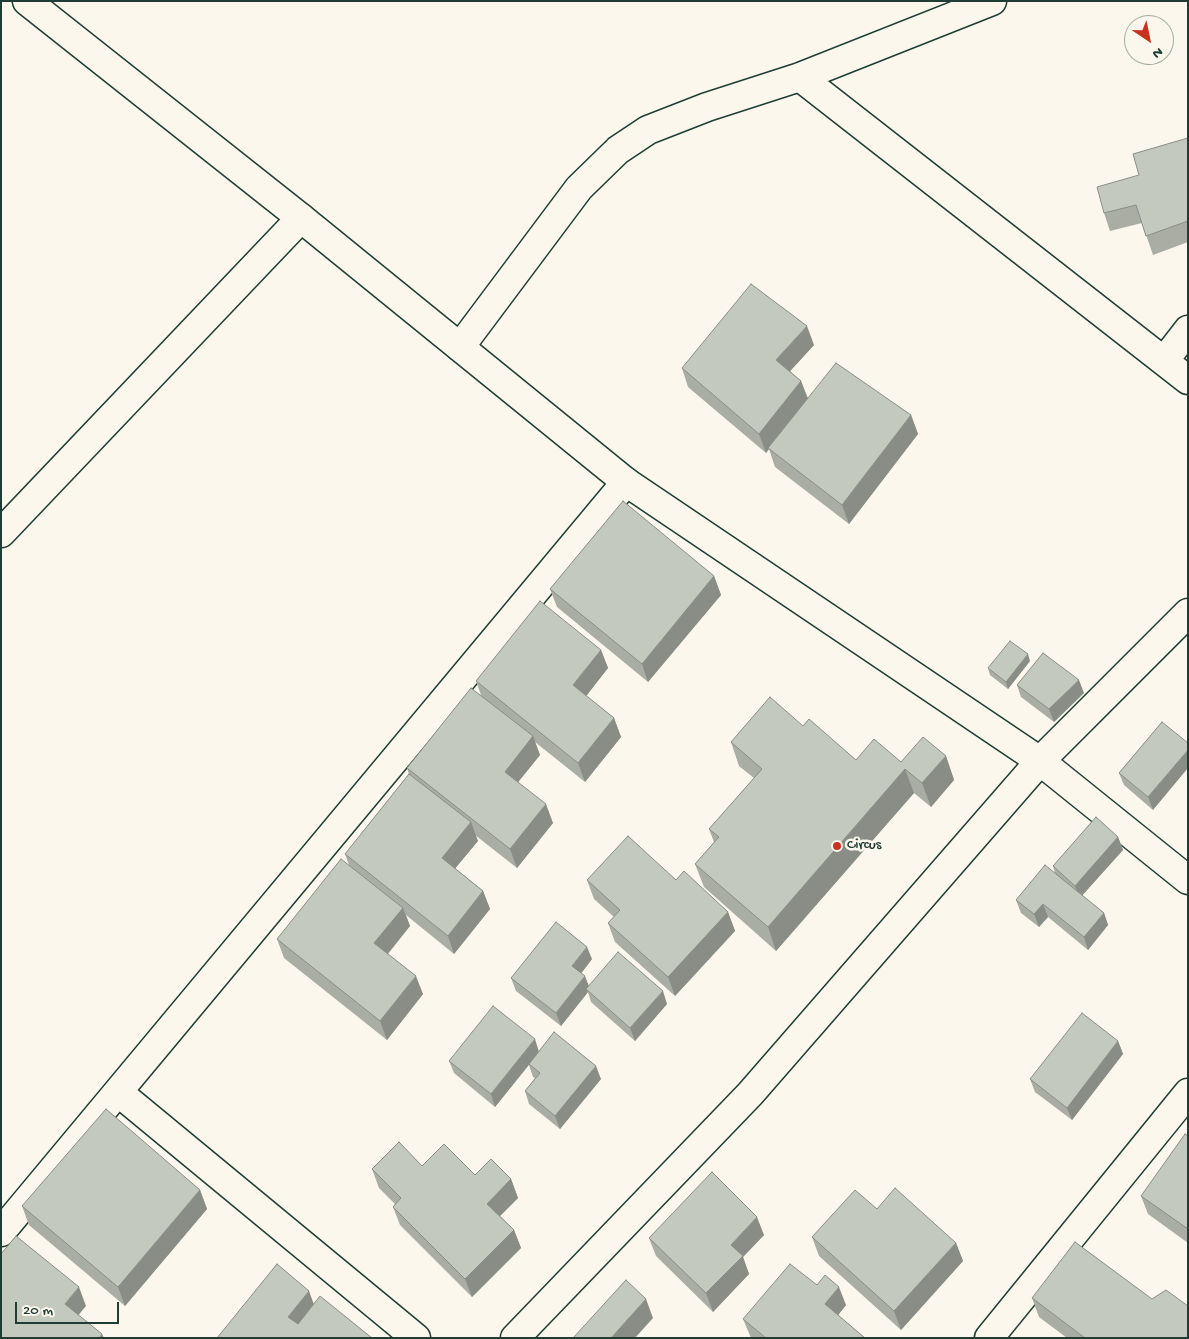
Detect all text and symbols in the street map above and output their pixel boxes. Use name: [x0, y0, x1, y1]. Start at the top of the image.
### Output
north arrow: [1124, 15, 1174, 65]
text: N: [1149, 42, 1166, 62]
place label: Circus: [847, 837, 881, 855]
marker: Circus: [831, 840, 843, 852]
scale bar: [18, 1292, 121, 1324]
text: 20 m: [23, 1302, 53, 1320]

